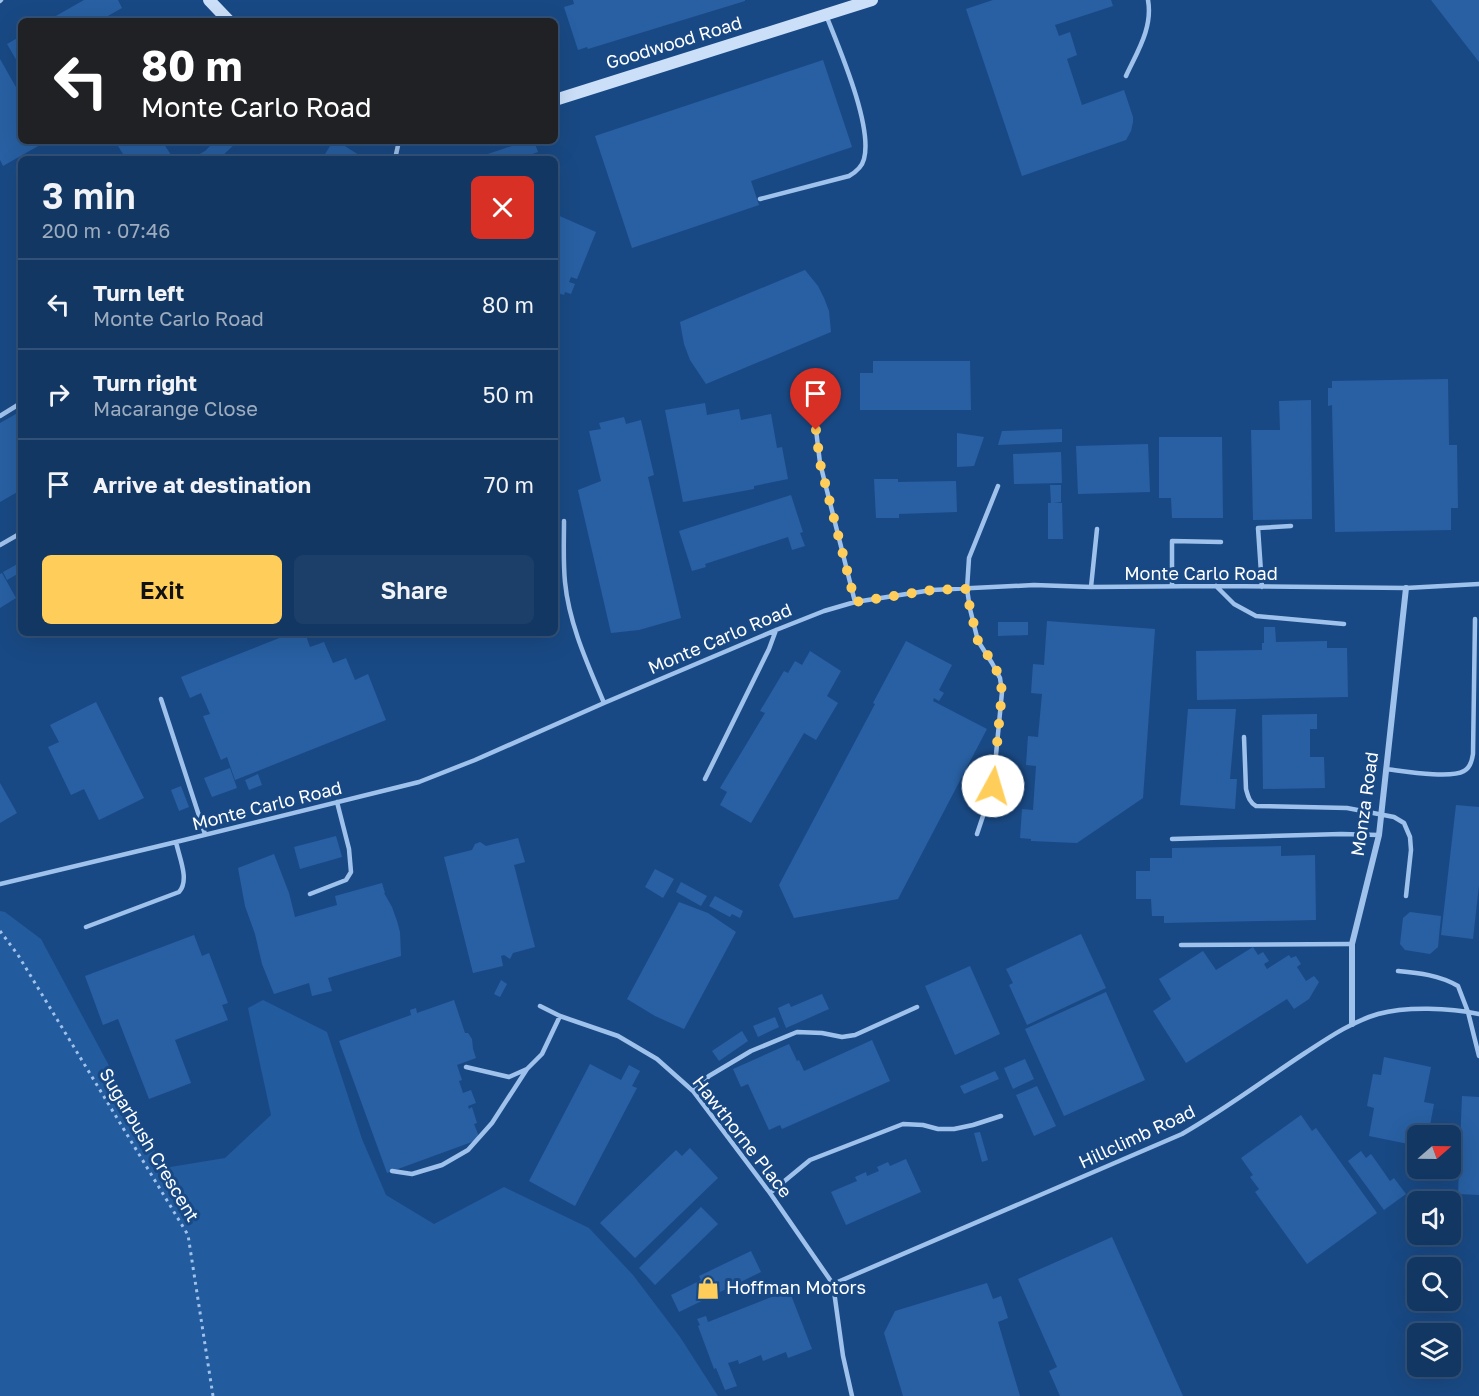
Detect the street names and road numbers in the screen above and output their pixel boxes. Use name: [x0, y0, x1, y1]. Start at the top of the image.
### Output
street label: Goodwood Road: [603, 11, 744, 73]
street label: Monte Carlo Road: [1124, 562, 1278, 584]
street label: Monte Carlo Road: [645, 598, 795, 678]
street label: Monza Road: [1346, 750, 1382, 858]
street label: Monte Carlo Road: [190, 776, 344, 834]
street label: Sugarbush Crescent: [95, 1064, 204, 1225]
street label: Hawthorne Place: [688, 1071, 797, 1202]
street label: Hillclimb Road: [1075, 1100, 1198, 1173]

